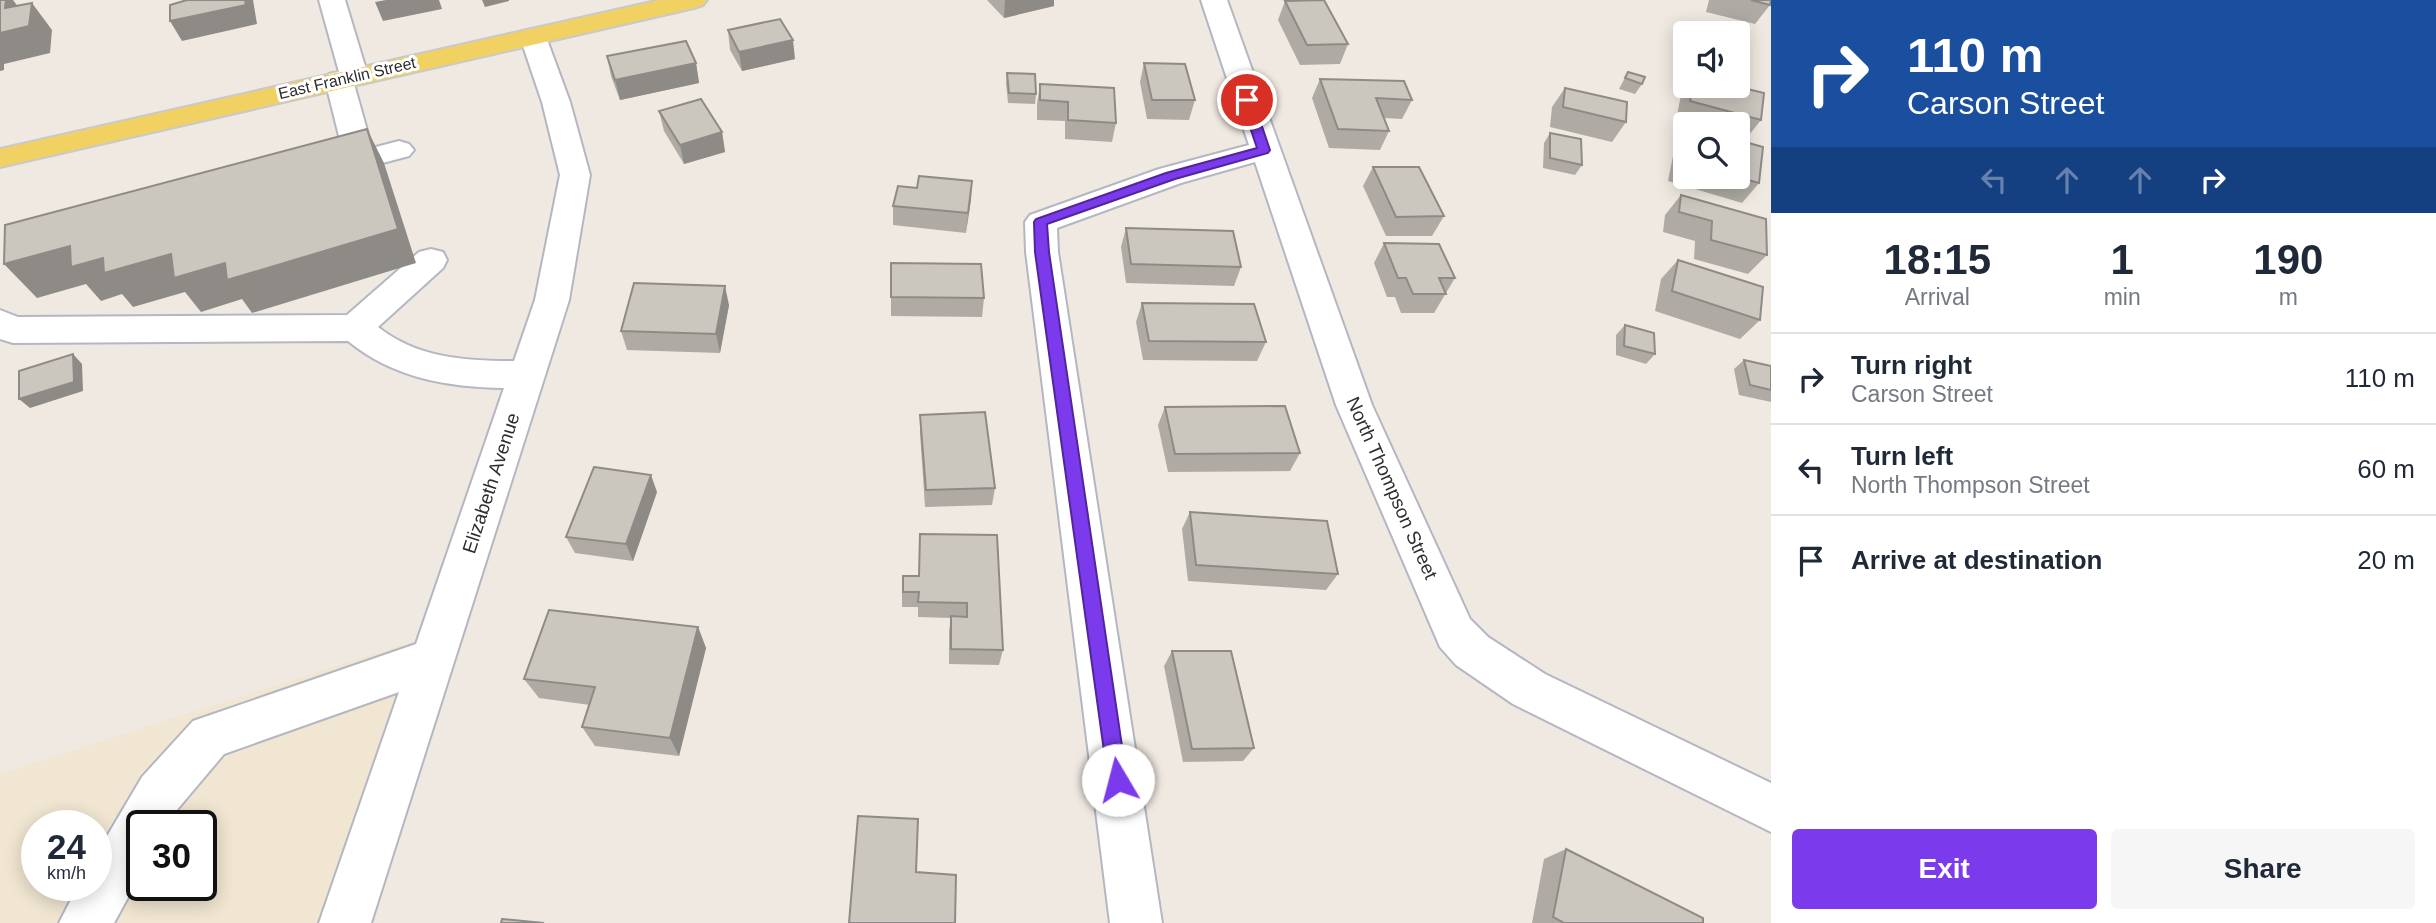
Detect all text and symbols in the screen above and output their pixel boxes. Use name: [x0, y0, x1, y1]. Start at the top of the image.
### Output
map controls: [1673, 21, 1750, 189]
button: sound: [1673, 21, 1750, 98]
icon: right: [1792, 28, 1883, 119]
text: 110 m: [1907, 28, 2043, 82]
street label: East Franklin Street: [277, 54, 418, 102]
pin: [1217, 70, 1277, 130]
icon: arrive: [1228, 81, 1266, 119]
text: Carson Street: [1907, 85, 2104, 121]
button: search: [1673, 112, 1750, 189]
icon: left: [1975, 161, 2013, 199]
icon: ahead: [2048, 161, 2086, 199]
icon: ahead: [2121, 161, 2159, 199]
icon: right: [2194, 161, 2232, 199]
text: 18:15: [1884, 236, 1991, 283]
text: 1: [2110, 236, 2134, 283]
text: 190: [2253, 236, 2323, 283]
text: Arrival: [1905, 284, 1970, 310]
text: min: [2104, 284, 2141, 310]
text: m: [2279, 284, 2298, 310]
text: Turn right: [1851, 350, 1972, 380]
icon: right: [1792, 360, 1830, 398]
text: 110 m: [2345, 363, 2415, 393]
text: Carson Street: [1851, 381, 1993, 407]
street label: North Thompson Street: [1342, 394, 1442, 583]
street label: Elizabeth Avenue: [458, 410, 524, 556]
text: Turn left: [1851, 441, 1953, 471]
icon: left: [1792, 451, 1830, 489]
text: 60 m: [2357, 454, 2415, 484]
text: North Thompson Street: [1851, 472, 2090, 498]
icon: arrive: [1792, 542, 1830, 580]
text: Arrive at destination: [1851, 545, 2102, 575]
text: 20 m: [2357, 545, 2415, 575]
position arrow: [1081, 743, 1155, 817]
speed limit sign: 30: [126, 810, 217, 901]
text: 24: [47, 827, 86, 866]
button: Exit: [1792, 829, 2097, 909]
button: Share: [2111, 829, 2415, 909]
text: km/h: [47, 863, 86, 883]

